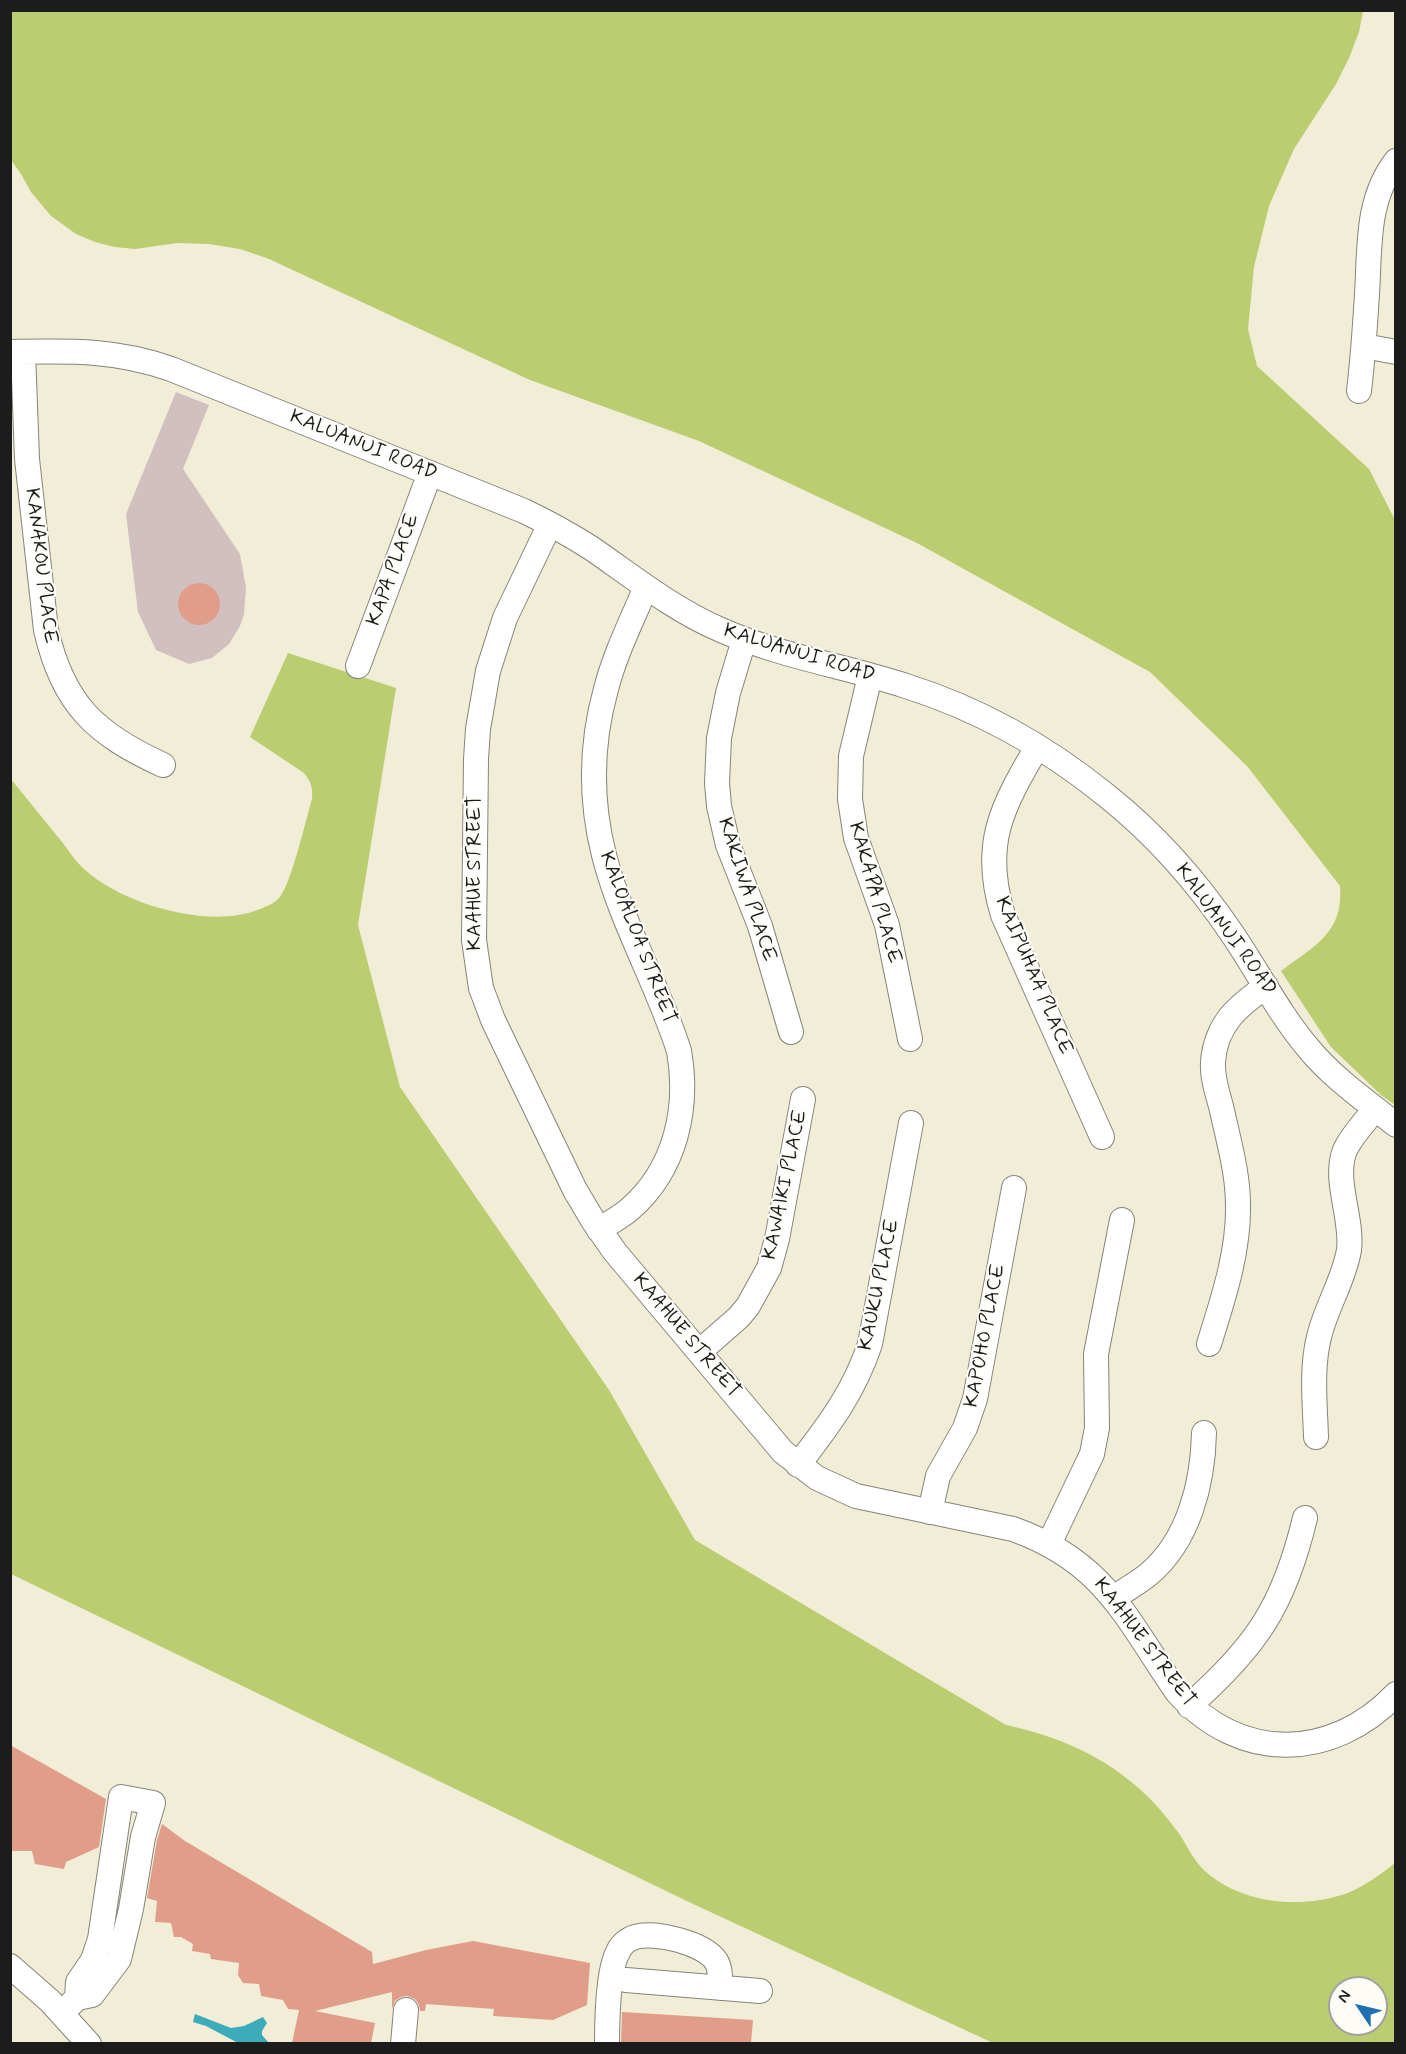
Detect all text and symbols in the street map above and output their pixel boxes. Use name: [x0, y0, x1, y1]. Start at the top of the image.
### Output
street label: KALUANUI ROAD: [286, 405, 440, 487]
street label: KANAKOU PLACE: [19, 487, 61, 645]
street label: KAPA PLACE: [363, 511, 425, 629]
street label: KALUANUI ROAD: [720, 620, 878, 688]
street label: KAAHUE STREET: [464, 795, 488, 951]
street label: KAKIWA PLACE: [711, 815, 781, 965]
street label: KAKAPA PLACE: [842, 820, 906, 966]
street label: KALOALOA STREET: [593, 849, 681, 1027]
street label: KALUANUI ROAD: [1169, 859, 1281, 1001]
street label: KAIPUHAA PLACE: [989, 893, 1077, 1059]
street label: KAWAIKI PLACE: [758, 1108, 814, 1262]
street label: KAUKU PLACE: [854, 1217, 906, 1353]
street label: KAPOHO PLACE: [960, 1262, 1012, 1410]
street label: KAAHUE STREET: [627, 1269, 745, 1403]
street label: KAAHUE STREET: [1088, 1574, 1200, 1712]
north arrow: [1328, 1976, 1388, 2036]
text: N: [1333, 1986, 1356, 2007]

